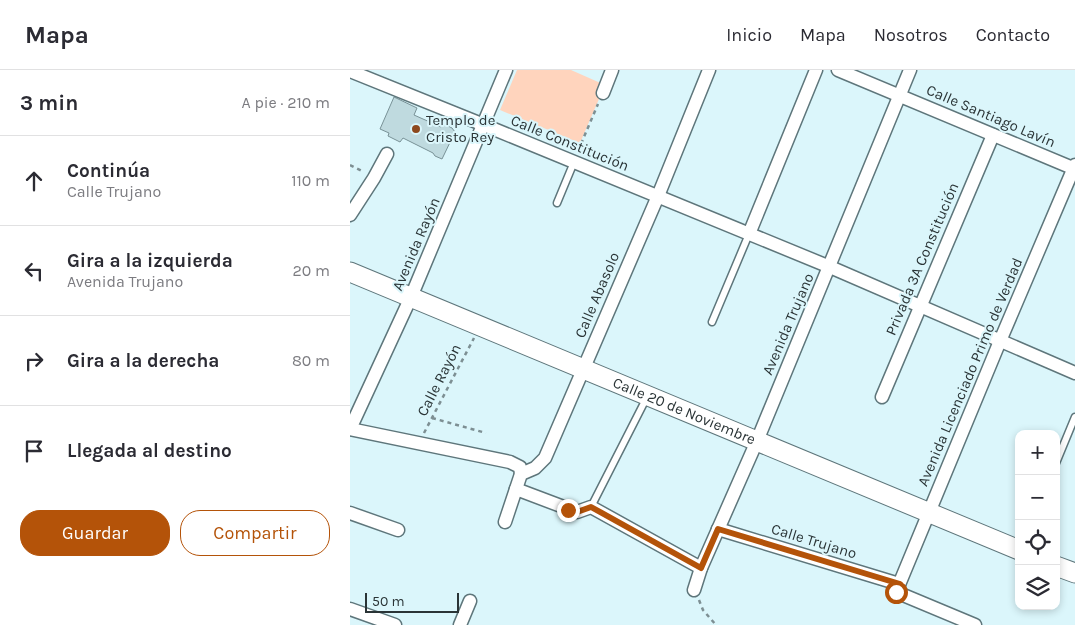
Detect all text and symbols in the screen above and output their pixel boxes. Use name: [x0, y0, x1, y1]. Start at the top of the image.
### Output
text: Mapa: [25, 21, 89, 49]
text: Inicio: [726, 24, 772, 46]
text: Mapa: [800, 24, 846, 46]
text: Nosotros: [874, 24, 948, 46]
text: Contacto: [976, 24, 1050, 46]
street label: Calle Santiago Lavín: [924, 81, 1058, 151]
text: 3 min: [20, 91, 78, 115]
text: A pie · 210 m: [241, 93, 330, 112]
place label: Templo de Cristo Rey: [426, 111, 495, 146]
street label: Calle Constitución: [508, 111, 632, 175]
marker: Templo de Cristo Rey: [410, 123, 422, 135]
text: Continúa: [67, 160, 150, 182]
icon: ahead: [20, 167, 48, 195]
text: 110 m: [291, 171, 330, 190]
street label: Privada 3A Constitución: [882, 180, 962, 338]
text: Calle Trujano: [67, 182, 161, 201]
street label: Avenida Rayón: [388, 195, 444, 293]
street label: Calle Abasolo: [571, 249, 623, 341]
text: Gira a la izquierda: [67, 250, 233, 272]
street label: Avenida Licenciado Primo de Verdad: [914, 255, 1026, 489]
icon: left: [20, 257, 48, 285]
text: 20 m: [292, 261, 330, 280]
street label: Avenida Trujano: [758, 270, 818, 378]
text: Avenida Trujano: [67, 272, 183, 291]
street label: Calle Rayón: [413, 341, 465, 419]
icon: right: [20, 347, 48, 375]
text: Gira a la derecha: [67, 350, 219, 372]
text: 80 m: [292, 351, 330, 370]
street label: Calle 20 de Noviembre: [610, 373, 758, 449]
map controls: [1015, 430, 1060, 610]
button: +: [1015, 430, 1060, 475]
icon: arrive: [20, 437, 48, 465]
text: Llegada al destino: [67, 440, 232, 462]
button: −: [1015, 475, 1060, 520]
route end: [557, 499, 580, 522]
button: Guardar: [20, 510, 170, 556]
button: Compartir: [180, 510, 330, 556]
street label: Calle Trujano: [769, 519, 859, 563]
button: locate: [1015, 520, 1060, 565]
button: layers: [1015, 565, 1060, 610]
route start: [885, 581, 908, 604]
scale bar: [365, 590, 459, 613]
text: 50 m: [372, 593, 405, 610]

